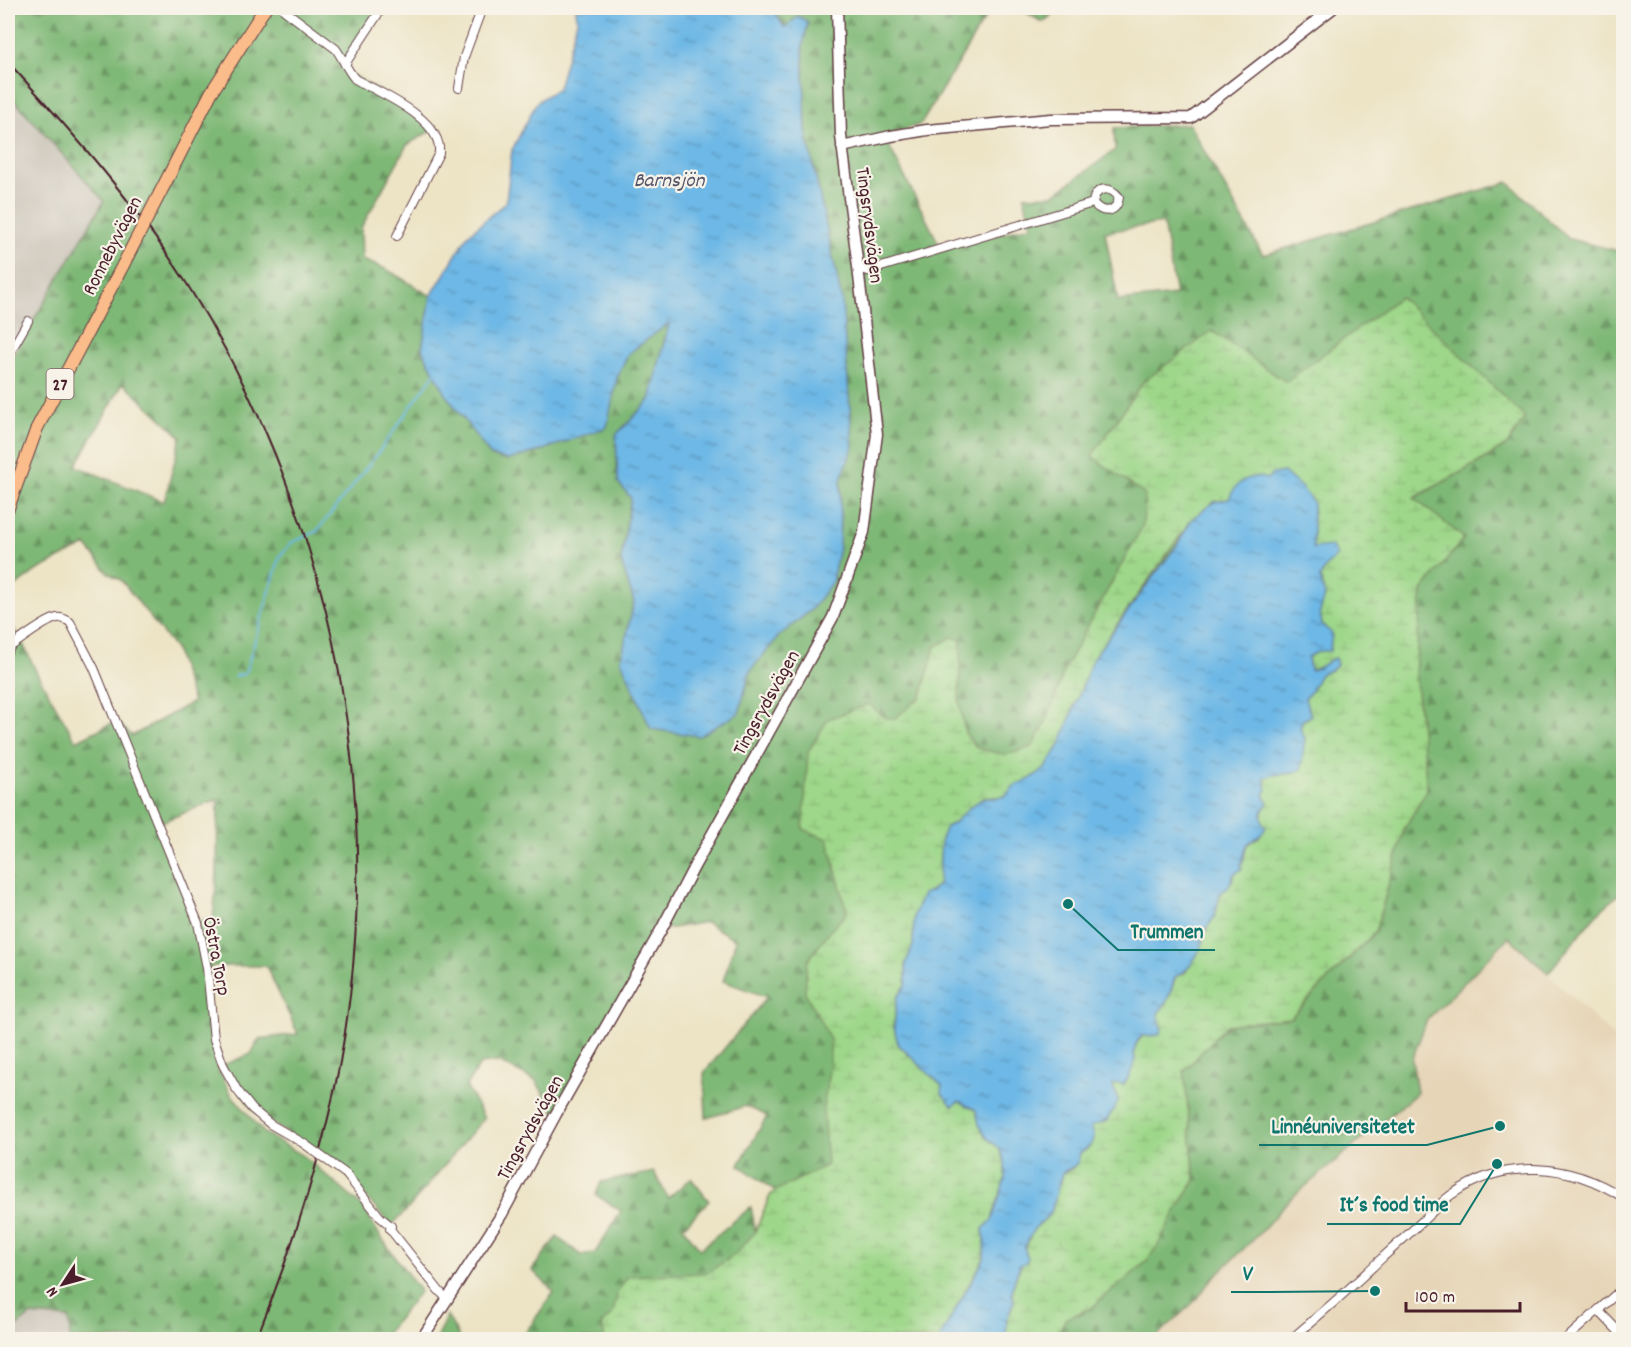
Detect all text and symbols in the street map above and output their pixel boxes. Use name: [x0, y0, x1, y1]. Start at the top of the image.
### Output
street label: Tingsrydsvägen: [847, 166, 889, 285]
water label: Barnsjön: [634, 167, 706, 197]
street label: Ronnebyvägen: [77, 192, 151, 301]
road number: 27: [46, 369, 74, 399]
street label: Tingsrydsvägen: [727, 646, 808, 761]
callout: Trummen: [1118, 911, 1215, 950]
street label: Östra Torp: [194, 915, 236, 998]
text: Trummen: [1130, 919, 1204, 949]
street label: Tingsrydsvägen: [491, 1071, 572, 1186]
callout: Linnéuniversitetet: [1259, 1106, 1427, 1145]
text: Linnéuniversitetet: [1271, 1114, 1415, 1144]
callout: It´s food time: [1327, 1185, 1460, 1224]
text: It´s food time: [1339, 1192, 1449, 1222]
callout: V: [1231, 1253, 1265, 1292]
north arrow: [33, 1254, 93, 1314]
text: V: [1243, 1261, 1254, 1291]
scale bar: [1406, 1275, 1520, 1313]
text: N: [41, 1281, 65, 1301]
text: 100 m: [1415, 1286, 1455, 1311]

